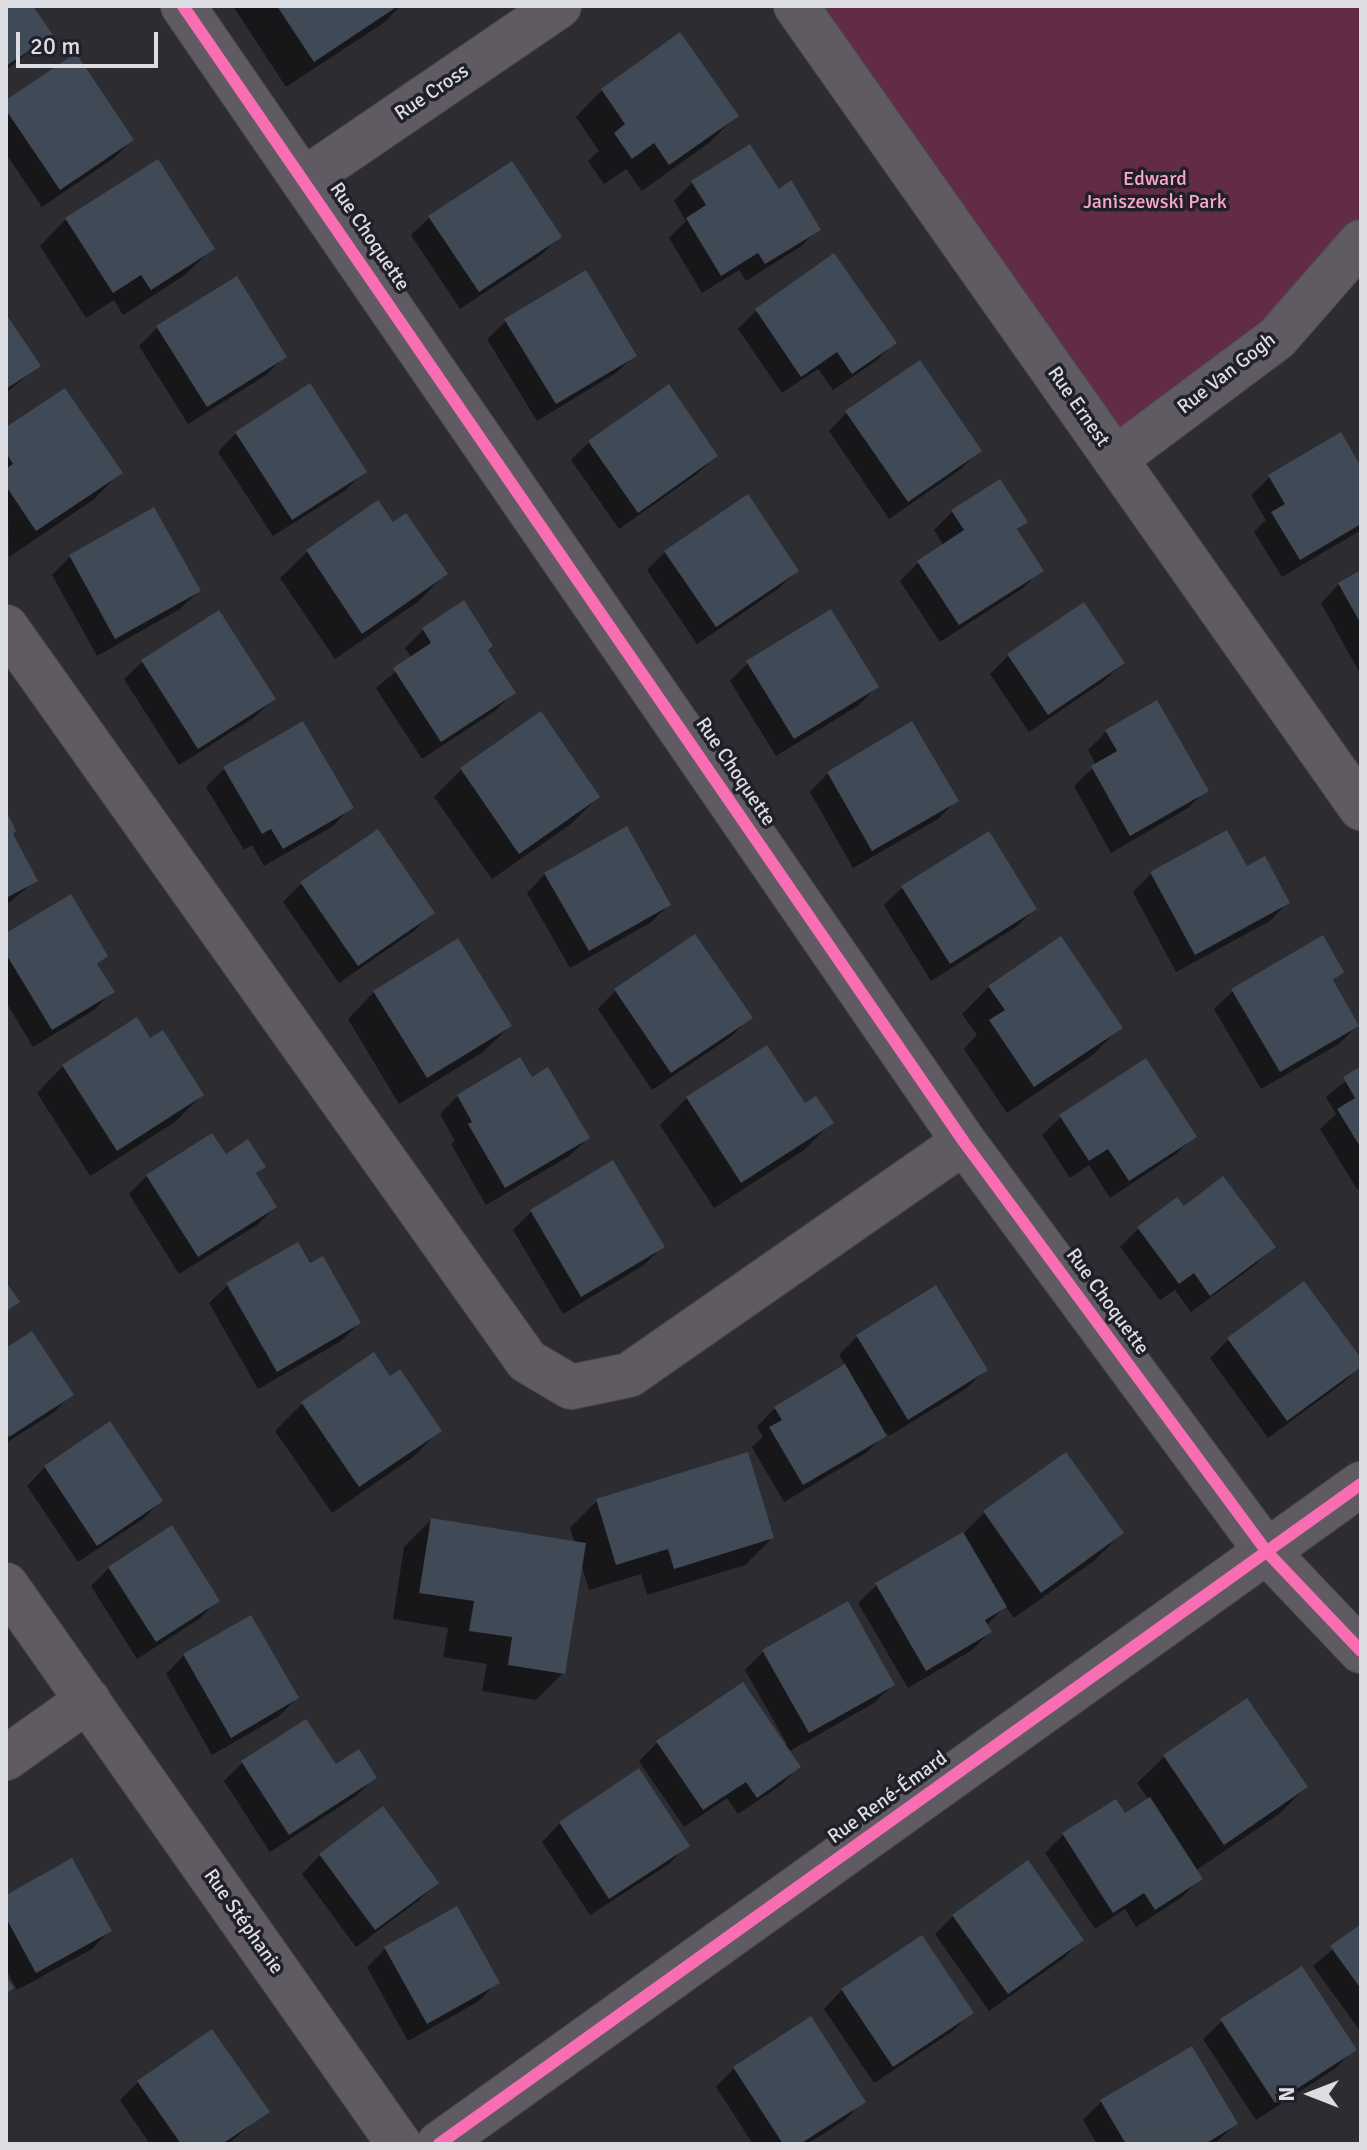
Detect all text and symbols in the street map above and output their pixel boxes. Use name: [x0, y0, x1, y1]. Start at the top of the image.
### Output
scale bar: [20, 16, 162, 66]
text: 20 m: [30, 31, 80, 61]
street label: Rue Cross: [391, 60, 473, 126]
park label: Edward Janiszewski Park: [1083, 168, 1227, 215]
street label: Rue Choquette: [324, 178, 414, 296]
street label: Rue Van Gogh: [1173, 328, 1281, 420]
street label: Rue Ernest: [1042, 362, 1114, 452]
street label: Rue Choquette: [690, 713, 780, 831]
street label: Rue Choquette: [1060, 1244, 1154, 1360]
street label: Rue René-Émard: [824, 1747, 952, 1849]
street label: Rue Stéphanie: [198, 1865, 288, 1979]
north arrow: [1271, 2054, 1351, 2134]
text: N: [1273, 2086, 1300, 2102]

